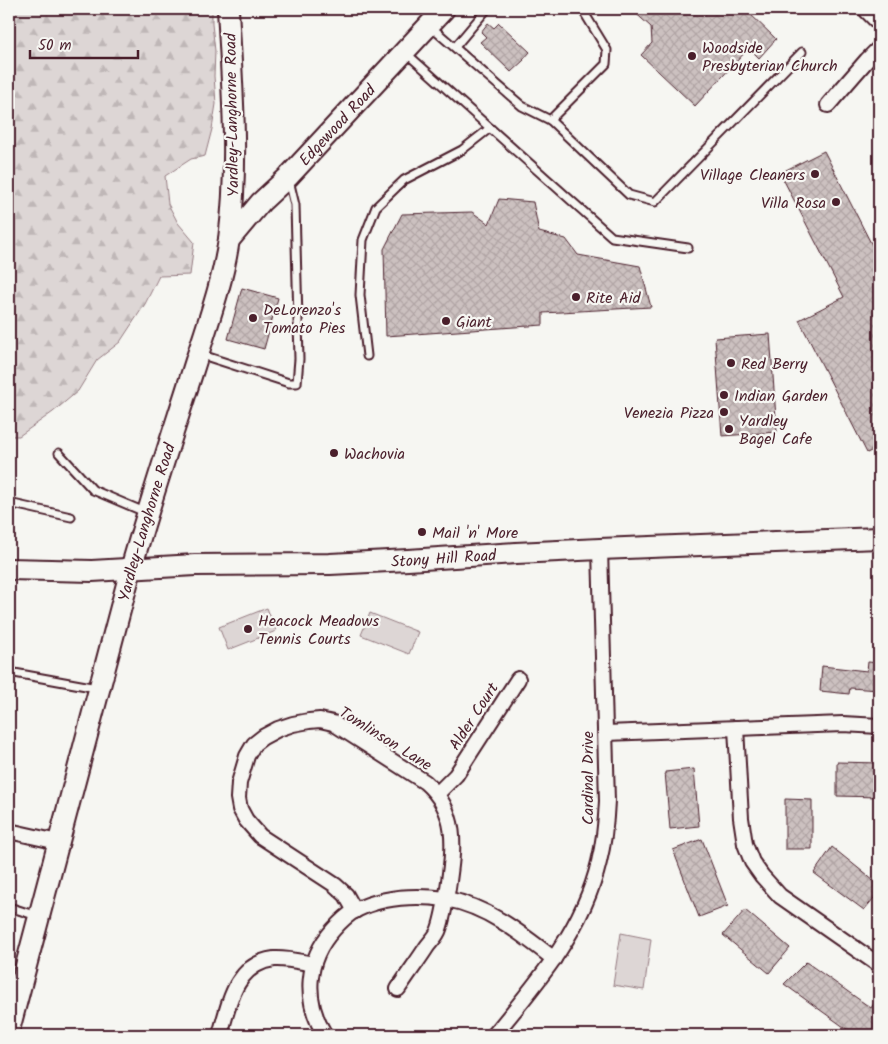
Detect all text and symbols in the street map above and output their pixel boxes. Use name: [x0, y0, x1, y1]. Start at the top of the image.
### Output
scale bar: [30, 28, 138, 60]
street label: Yardley-Langhorne Road: [219, 32, 246, 197]
text: 50 m: [38, 34, 72, 58]
place label: Woodside Presbyterian Church: [702, 36, 838, 79]
marker: Woodside Presbyterian Church: [686, 50, 698, 62]
street label: Edgewood Road: [293, 78, 383, 172]
place label: Village Cleaners: [700, 163, 805, 188]
marker: Village Cleaners: [809, 168, 821, 180]
place label: Villa Rosa: [761, 191, 826, 216]
marker: Villa Rosa: [830, 196, 842, 208]
place label: Rite Aid: [586, 286, 641, 311]
marker: Rite Aid: [570, 291, 582, 303]
place label: DeLorenzo's Tomato Pies: [263, 298, 346, 341]
place label: Giant: [456, 310, 493, 335]
marker: DeLorenzo's Tomato Pies: [247, 312, 259, 324]
marker: Giant: [440, 315, 452, 327]
place label: Red Berry: [741, 352, 808, 377]
marker: Red Berry: [725, 357, 737, 369]
place label: Indian Garden: [734, 384, 828, 409]
marker: Indian Garden: [718, 389, 730, 401]
place label: Venezia Pizza: [624, 401, 714, 426]
marker: Venezia Pizza: [718, 406, 730, 418]
place label: Yardley Bagel Cafe: [739, 409, 812, 452]
marker: Yardley Bagel Cafe: [723, 423, 735, 435]
street label: Yardley-Langhorne Road: [112, 439, 183, 604]
place label: Wachovia: [344, 442, 405, 467]
marker: Wachovia: [328, 447, 340, 459]
place label: Mail 'n' More: [432, 521, 518, 546]
marker: Mail 'n' More: [416, 526, 428, 538]
street label: Stony Hill Road: [390, 543, 498, 575]
place label: Heacock Meadows Tennis Courts: [258, 609, 379, 652]
marker: Heacock Meadows Tennis Courts: [242, 623, 254, 635]
street label: Alder Court: [443, 677, 506, 756]
street label: Tomlinson Lane: [334, 701, 437, 778]
street label: Cardinal Drive: [576, 731, 601, 825]

